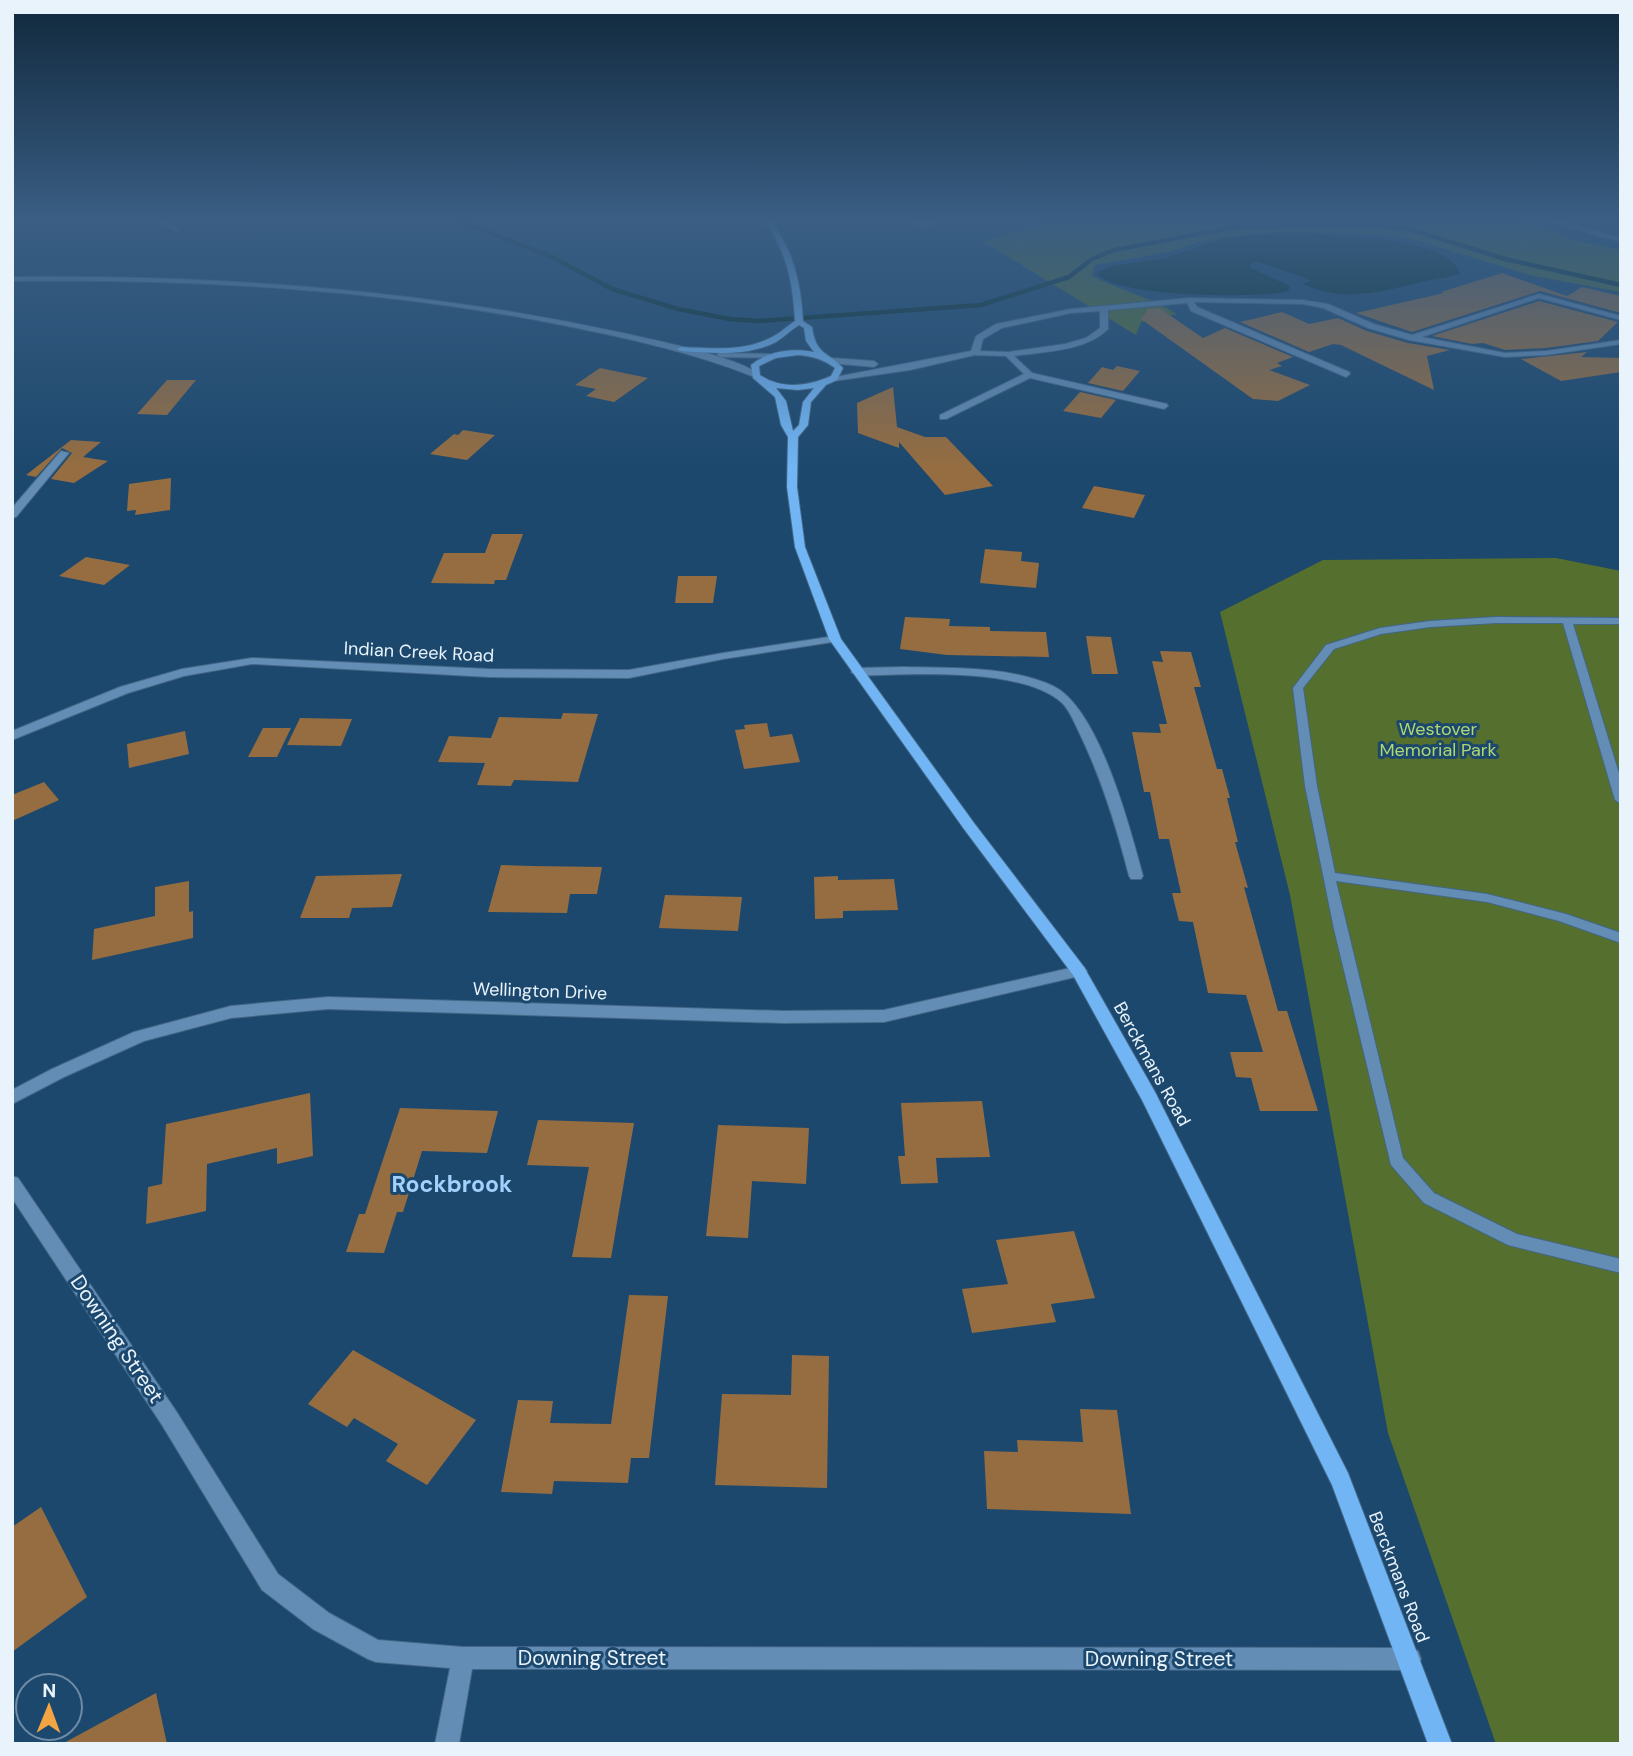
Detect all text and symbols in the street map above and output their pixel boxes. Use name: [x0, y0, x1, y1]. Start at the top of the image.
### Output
street label: Indian Creek Road: [343, 636, 495, 668]
park label: Westover Memorial Park: [1379, 717, 1497, 762]
street label: Wellington Drive: [472, 977, 608, 1005]
street label: Berckmans Road: [1108, 998, 1196, 1130]
district label: Rockbrook: [392, 1169, 512, 1199]
street label: Downing Street: [64, 1270, 170, 1408]
street label: Berckmans Road: [1363, 1508, 1435, 1646]
street label: Downing Street: [518, 1644, 666, 1672]
street label: Downing Street: [1085, 1645, 1233, 1673]
north arrow: [14, 1672, 84, 1742]
text: N: [42, 1678, 56, 1703]

